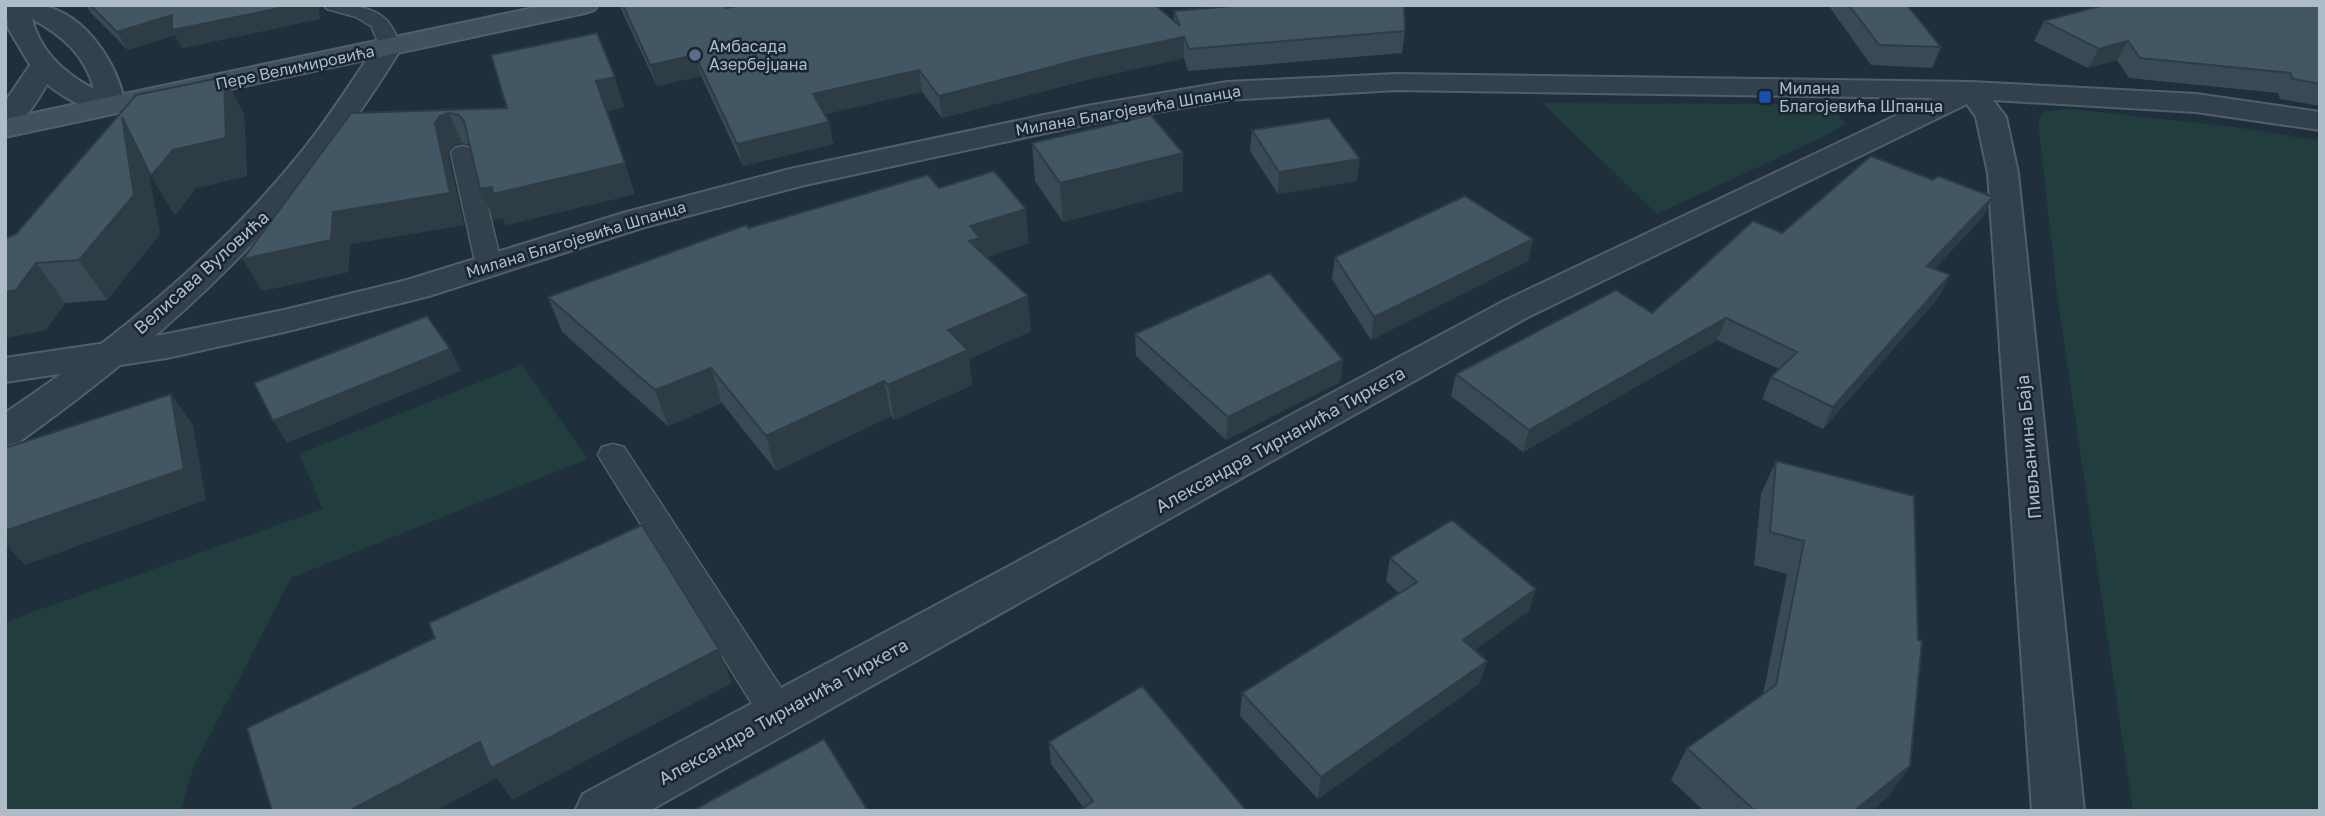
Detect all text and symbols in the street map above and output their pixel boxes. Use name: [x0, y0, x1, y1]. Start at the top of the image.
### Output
place label: Амбасада Азербејџана: [709, 36, 807, 74]
street label: Пере Велимировића: [214, 40, 376, 94]
marker: Амбасада Азербејџана: [687, 47, 703, 63]
place label: Милана Благојевића Шпанца: [1779, 78, 1943, 116]
street label: Милана Благојевића Шпанца: [1014, 80, 1242, 140]
marker: Милана Благојевића Шпанца: [1757, 89, 1773, 105]
street label: Милана Благојевића Шпанца: [464, 196, 688, 282]
street label: Велисава Вуловића: [129, 206, 273, 338]
street label: Александра Тирнанића Тиркета: [1151, 361, 1409, 517]
street label: Пивљанина Баја: [2011, 374, 2045, 520]
street label: Александра Тирнанића Тиркета: [654, 633, 912, 789]

